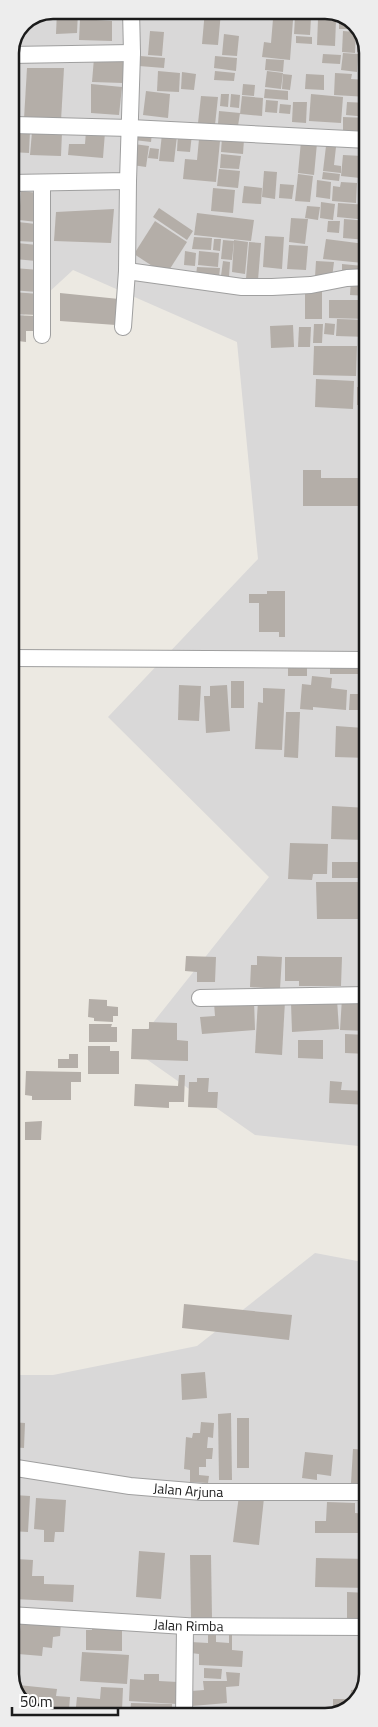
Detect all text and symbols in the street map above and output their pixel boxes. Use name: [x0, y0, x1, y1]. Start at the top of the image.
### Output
street label: Jalan Arjuna: [152, 1477, 223, 1502]
street label: Jalan Rimba: [153, 1613, 224, 1636]
scale bar: [12, 1684, 119, 1716]
text: 50 m: [20, 1690, 53, 1713]

